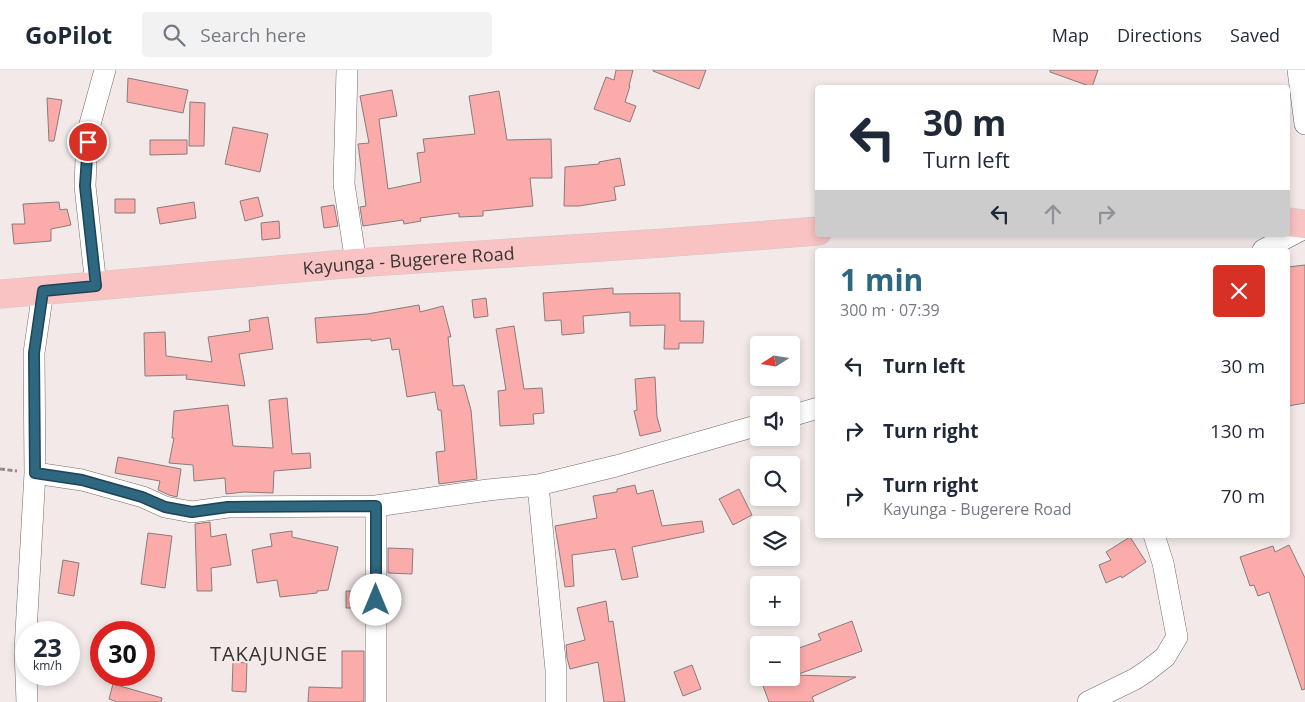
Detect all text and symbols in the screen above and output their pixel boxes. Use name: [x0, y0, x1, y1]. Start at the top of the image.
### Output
search box: [142, 12, 492, 57]
text: GoPilot: [25, 18, 112, 51]
icon: search: [160, 21, 188, 49]
text: Search here: [200, 22, 306, 48]
text: Map: [1052, 23, 1089, 47]
text: Directions: [1117, 23, 1202, 47]
text: Saved: [1230, 23, 1280, 47]
text: 30 m: [923, 99, 1006, 146]
icon: left: [840, 105, 905, 170]
pin: [67, 121, 109, 163]
icon: arrive: [74, 128, 102, 156]
text: Turn left: [923, 144, 1010, 174]
icon: left: [986, 200, 1014, 228]
icon: ahead: [1039, 200, 1067, 228]
icon: right: [1092, 200, 1120, 228]
street label: Kayunga - Bugerere Road: [302, 241, 515, 280]
text: 1 min: [840, 259, 923, 300]
button: close: [1213, 265, 1265, 317]
text: 300 m · 07:39: [840, 299, 940, 321]
north arrow: [750, 336, 800, 386]
map controls: [750, 336, 800, 686]
icon: left: [840, 352, 868, 380]
text: Turn left: [883, 353, 965, 379]
text: 30 m: [1221, 353, 1265, 379]
button: sound: [750, 396, 800, 446]
icon: right: [840, 417, 868, 445]
text: Turn right: [883, 418, 978, 444]
text: 130 m: [1210, 418, 1265, 444]
button: search: [750, 456, 800, 506]
text: Turn right: [883, 472, 978, 498]
icon: right: [840, 482, 868, 510]
text: 70 m: [1221, 483, 1265, 509]
text: Kayunga - Bugerere Road: [883, 498, 1072, 520]
button: layers: [750, 516, 800, 566]
position arrow: [349, 573, 401, 625]
button: +: [750, 576, 800, 626]
speed limit sign: 30: [90, 621, 155, 686]
text: 23: [33, 630, 62, 664]
button: −: [750, 636, 800, 686]
district label: TAKAJUNGE: [210, 640, 328, 667]
text: km/h: [33, 657, 62, 674]

